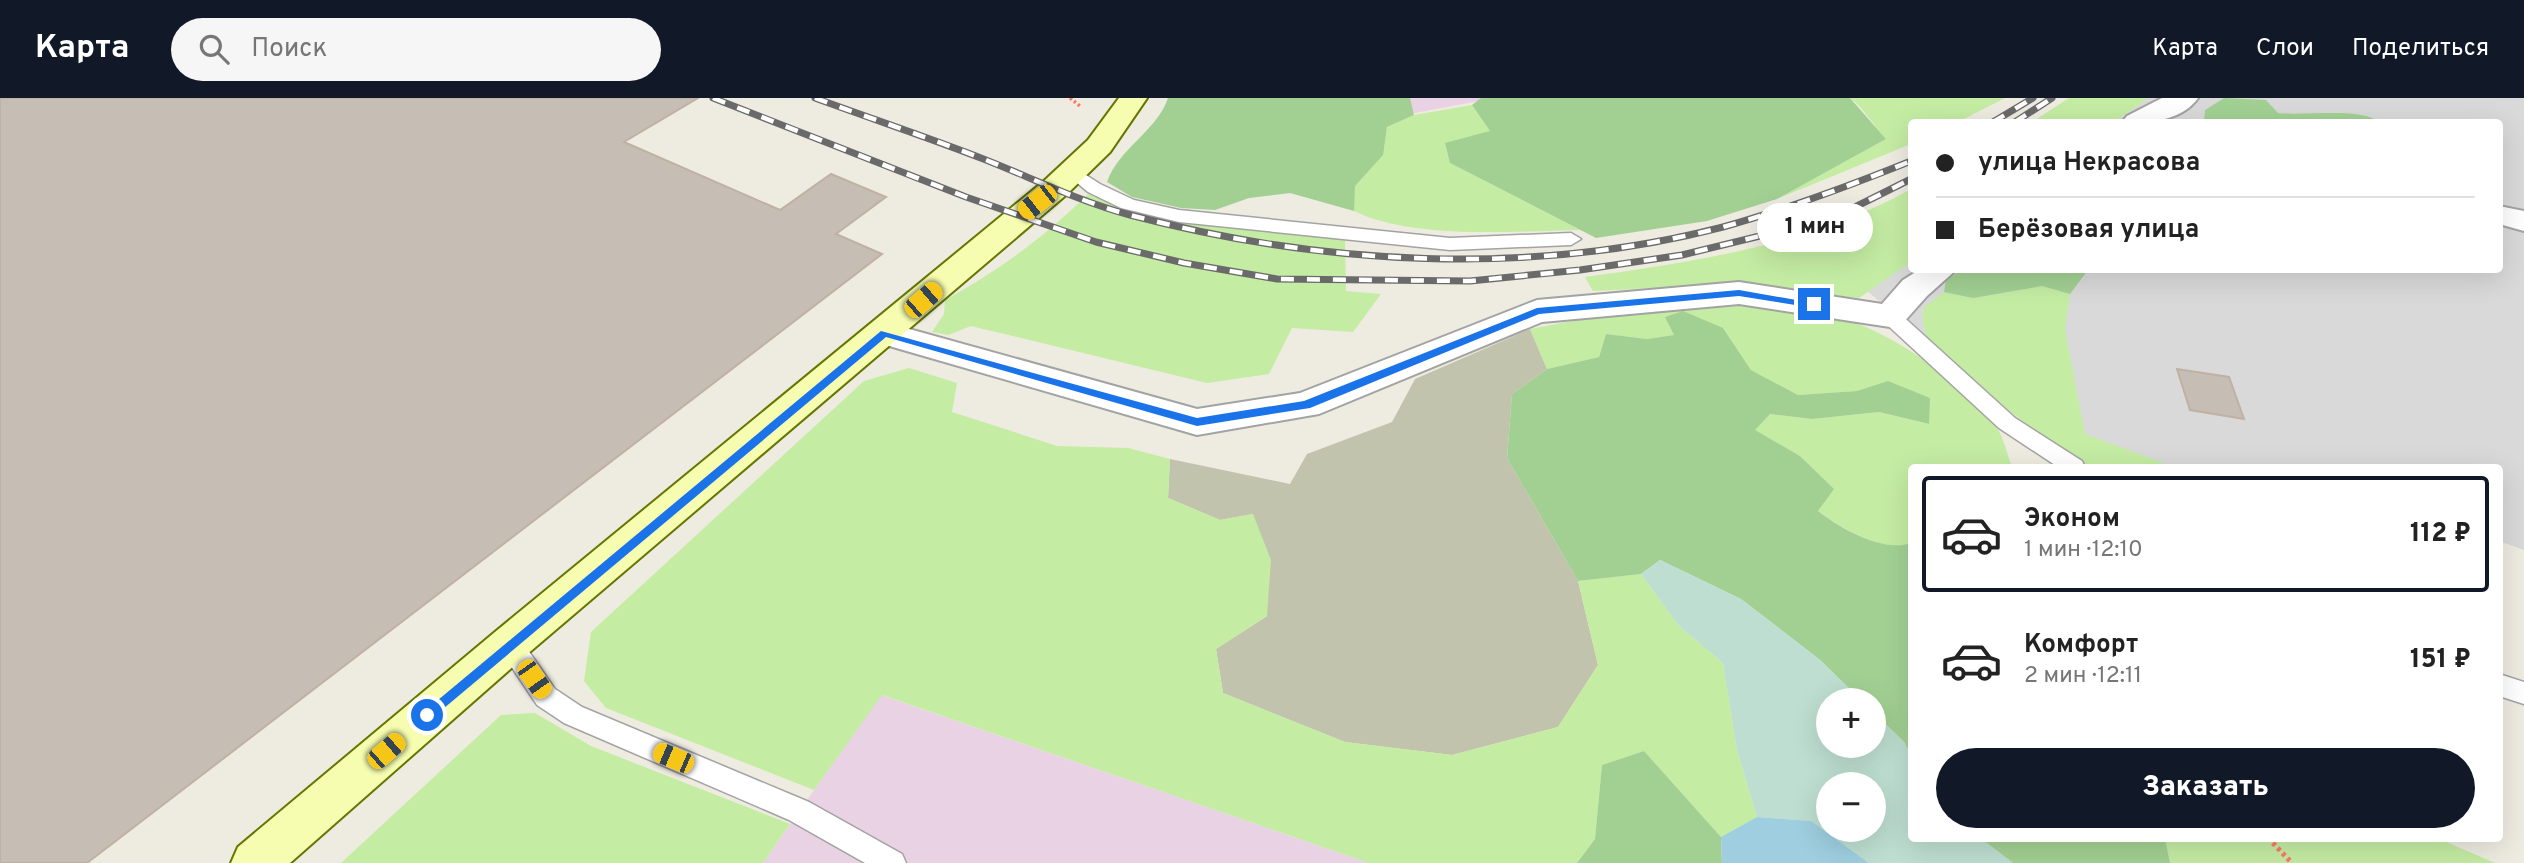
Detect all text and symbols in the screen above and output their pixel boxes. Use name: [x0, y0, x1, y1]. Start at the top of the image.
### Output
search box: [171, 18, 661, 81]
text: Карта: [35, 28, 129, 70]
icon: search: [195, 30, 233, 68]
text: Поиск: [251, 33, 327, 66]
text: Карта: [2152, 34, 2218, 64]
text: Слои: [2256, 34, 2314, 64]
text: Поделиться: [2352, 34, 2489, 64]
text: улица Некрасова: [1978, 147, 2200, 180]
car: [1014, 181, 1061, 223]
callout: 1 мин: [1756, 202, 1872, 252]
text: 1 мин: [1785, 213, 1845, 242]
text: Берёзовая улица: [1978, 214, 2199, 247]
car: [901, 278, 946, 322]
route end: [1798, 288, 1830, 320]
icon: car: [1940, 503, 2003, 566]
text: Эконом: [2024, 503, 2120, 536]
text: 112 ₽: [2410, 518, 2471, 551]
text: 1 мин · 12:10: [2024, 536, 2143, 565]
icon: car: [1940, 629, 2003, 692]
text: Комфорт: [2024, 629, 2138, 662]
text: 151 ₽: [2410, 644, 2471, 677]
car: [514, 656, 555, 702]
text: 2 мин · 12:11: [2024, 662, 2142, 691]
map controls: [1816, 688, 1886, 842]
button: +: [1816, 688, 1886, 758]
route start: [411, 699, 443, 731]
car: [364, 729, 409, 773]
car: [650, 740, 697, 776]
button: Заказать: [1936, 748, 2475, 828]
button: −: [1816, 772, 1886, 842]

